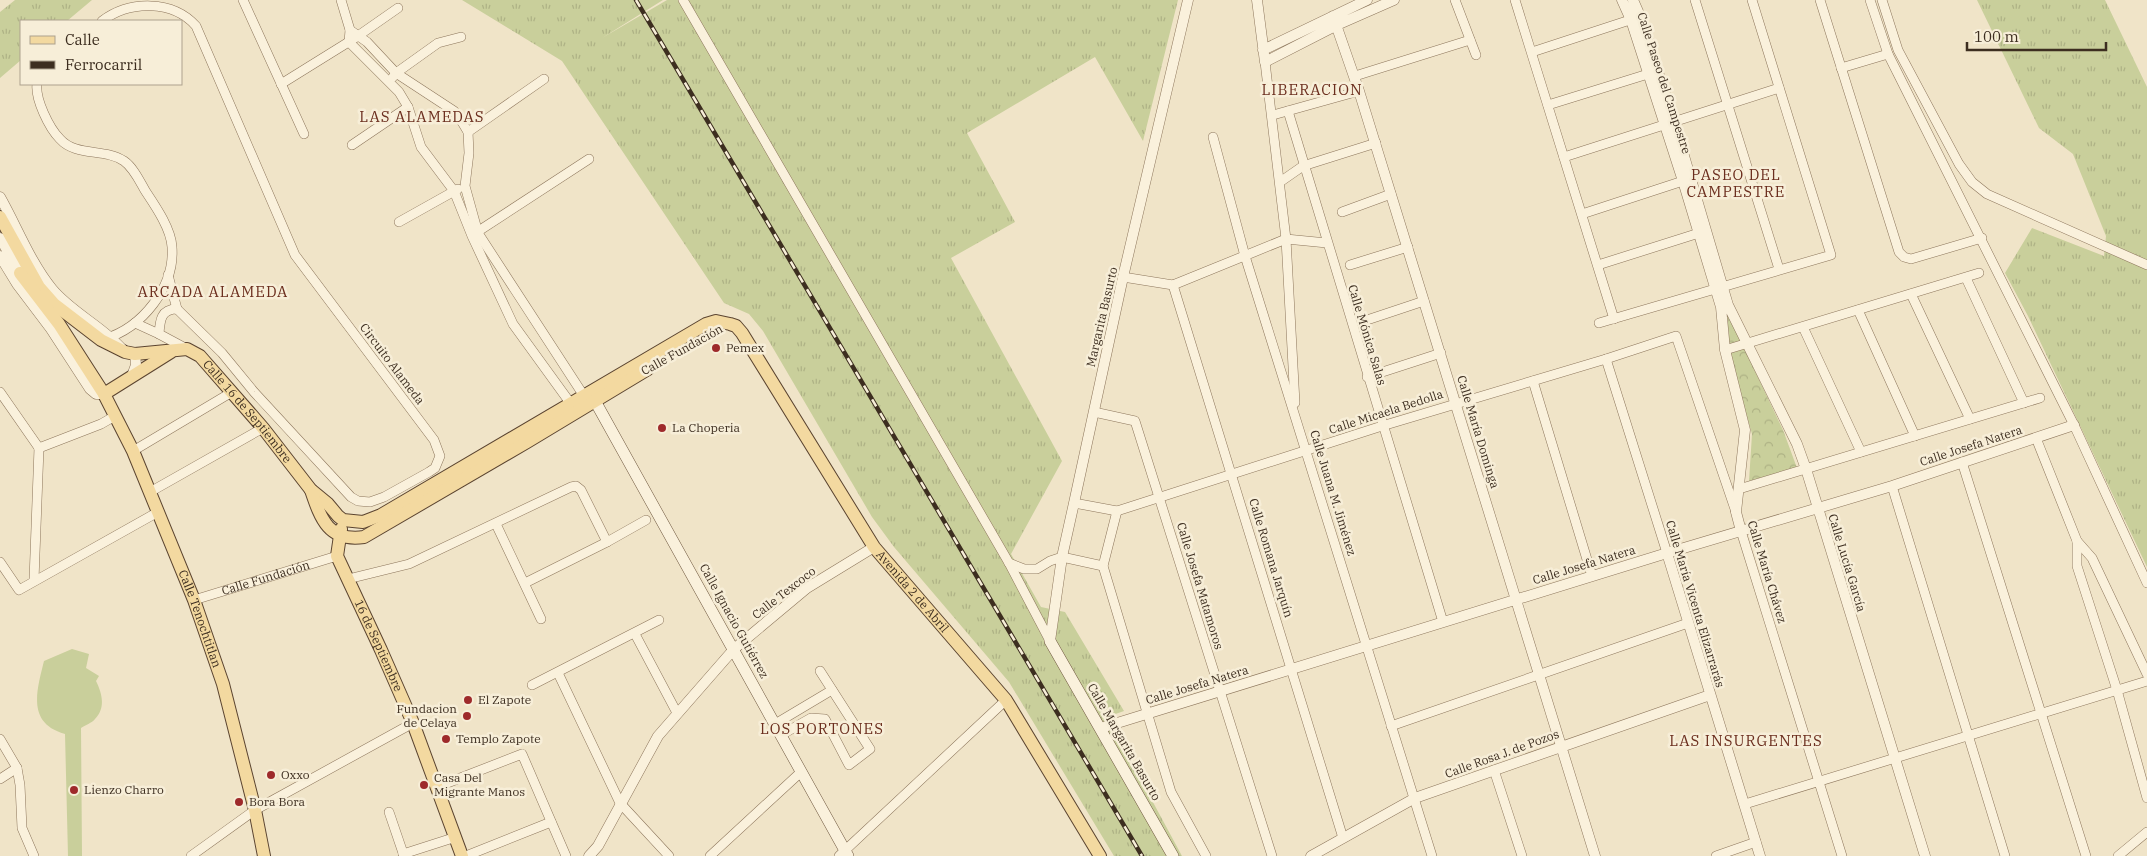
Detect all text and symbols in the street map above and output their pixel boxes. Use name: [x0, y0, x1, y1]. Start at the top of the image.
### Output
street label: Calle Paseo del Campestre: [1635, 10, 1694, 155]
legend: [20, 20, 182, 85]
scale bar: [1967, 20, 2106, 52]
text: 100 m: [1974, 27, 2019, 46]
text: Calle: [65, 30, 100, 49]
text: Ferrocarril: [65, 55, 142, 74]
district label: LIBERACION: [1261, 80, 1363, 99]
district label: LAS ALAMEDAS: [359, 107, 485, 126]
district label: PASEO DEL CAMPESTRE: [1687, 165, 1785, 201]
street label: Margarita Basurto: [1083, 265, 1120, 368]
district label: ARCADA ALAMEDA: [138, 282, 288, 301]
street label: Calle Mónica Salas: [1345, 283, 1390, 387]
street label: Circuito Alameda: [357, 320, 428, 408]
street label: Calle Fundación: [638, 321, 726, 378]
place label: Pemex: [726, 340, 764, 355]
marker: Pemex: [710, 342, 722, 354]
street label: Calle 16 de Septiembre: [200, 357, 295, 466]
street label: Calle María Dominga: [1454, 374, 1503, 491]
street label: Calle Micaela Bedolla: [1327, 386, 1445, 437]
place label: La Choperia: [672, 420, 741, 435]
marker: La Choperia: [656, 422, 668, 434]
street label: Calle Josefa Natera: [1918, 422, 2024, 469]
street label: Calle Juana M. Jiménez: [1307, 428, 1360, 558]
street label: Calle Romana Jarquín: [1246, 497, 1297, 619]
street label: Calle Lucía García: [1825, 512, 1870, 614]
street label: Calle María Vicenta Elizarrarás: [1663, 518, 1728, 689]
street label: Calle María Chávez: [1745, 519, 1790, 625]
street label: Calle Josefa Matamoros: [1174, 520, 1227, 651]
street label: Calle Josefa Natera: [1531, 542, 1638, 587]
street label: Avenida 2 de Abril: [873, 547, 952, 635]
street label: Calle Fundación: [220, 557, 312, 598]
street label: Calle Ignacio Gutiérrez: [697, 561, 772, 681]
street label: Calle Texcoco: [749, 563, 819, 622]
street label: Calle Tenochtitlan: [175, 568, 225, 670]
street label: 16 de Septiembre: [351, 597, 406, 694]
street label: Calle Josefa Natera: [1144, 662, 1251, 707]
street label: Calle Margarita Basurto: [1085, 680, 1164, 803]
place label: El Zapote: [478, 692, 531, 707]
marker: El Zapote: [462, 694, 474, 706]
place label: Fundacion de Celaya: [396, 701, 457, 730]
marker: Fundacion de Celaya: [461, 710, 473, 722]
district label: LOS PORTONES: [760, 719, 884, 738]
street label: Calle Rosa J. de Pozos: [1443, 726, 1561, 781]
place label: Templo Zapote: [456, 731, 541, 746]
district label: LAS INSURGENTES: [1669, 731, 1823, 750]
marker: Templo Zapote: [440, 733, 452, 745]
place label: Oxxo: [281, 767, 310, 782]
marker: Oxxo: [265, 769, 277, 781]
place label: Casa Del Migrante Manos: [434, 770, 525, 799]
marker: Casa Del Migrante Manos: [418, 779, 430, 791]
place label: Lienzo Charro: [84, 782, 164, 797]
marker: Lienzo Charro: [68, 784, 80, 796]
place label: Bora Bora: [249, 794, 306, 809]
marker: Bora Bora: [233, 796, 245, 808]

